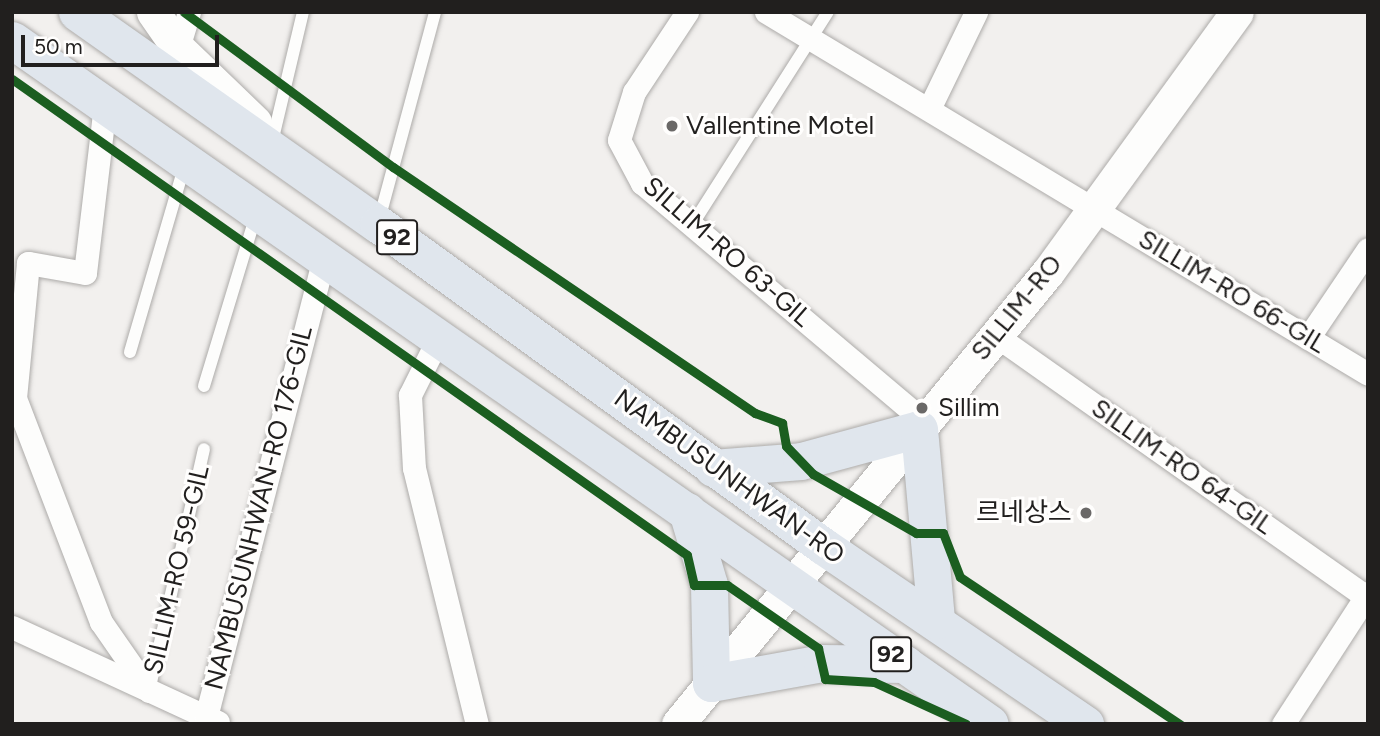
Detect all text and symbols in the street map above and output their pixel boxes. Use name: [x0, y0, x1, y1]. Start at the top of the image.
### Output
scale bar: [24, 21, 222, 65]
text: 50 m: [34, 34, 83, 59]
place label: Vallentine Motel: [686, 110, 874, 142]
marker: Vallentine Motel: [664, 118, 680, 134]
street label: SILLIM-RO 63-GIL: [637, 171, 817, 333]
road number: 92: [376, 216, 418, 258]
street label: SILLIM-RO 66-GIL: [1133, 224, 1331, 360]
street label: SILLIM-RO: [965, 249, 1069, 367]
street label: NAMBUSUNHWAN-RO 176-GIL: [199, 323, 319, 693]
street label: NAMBUSUNHWAN-RO: [608, 383, 850, 571]
place label: Sillim: [938, 392, 1000, 424]
street label: SILLIM-RO 64-GIL: [1085, 393, 1279, 541]
marker: Sillim: [912, 398, 932, 418]
street label: SILLIM-RO 59-GIL: [138, 463, 216, 677]
place label: 르네상스: [976, 497, 1072, 529]
marker: 르네상스: [1078, 505, 1094, 521]
road number: 92: [870, 634, 912, 674]

